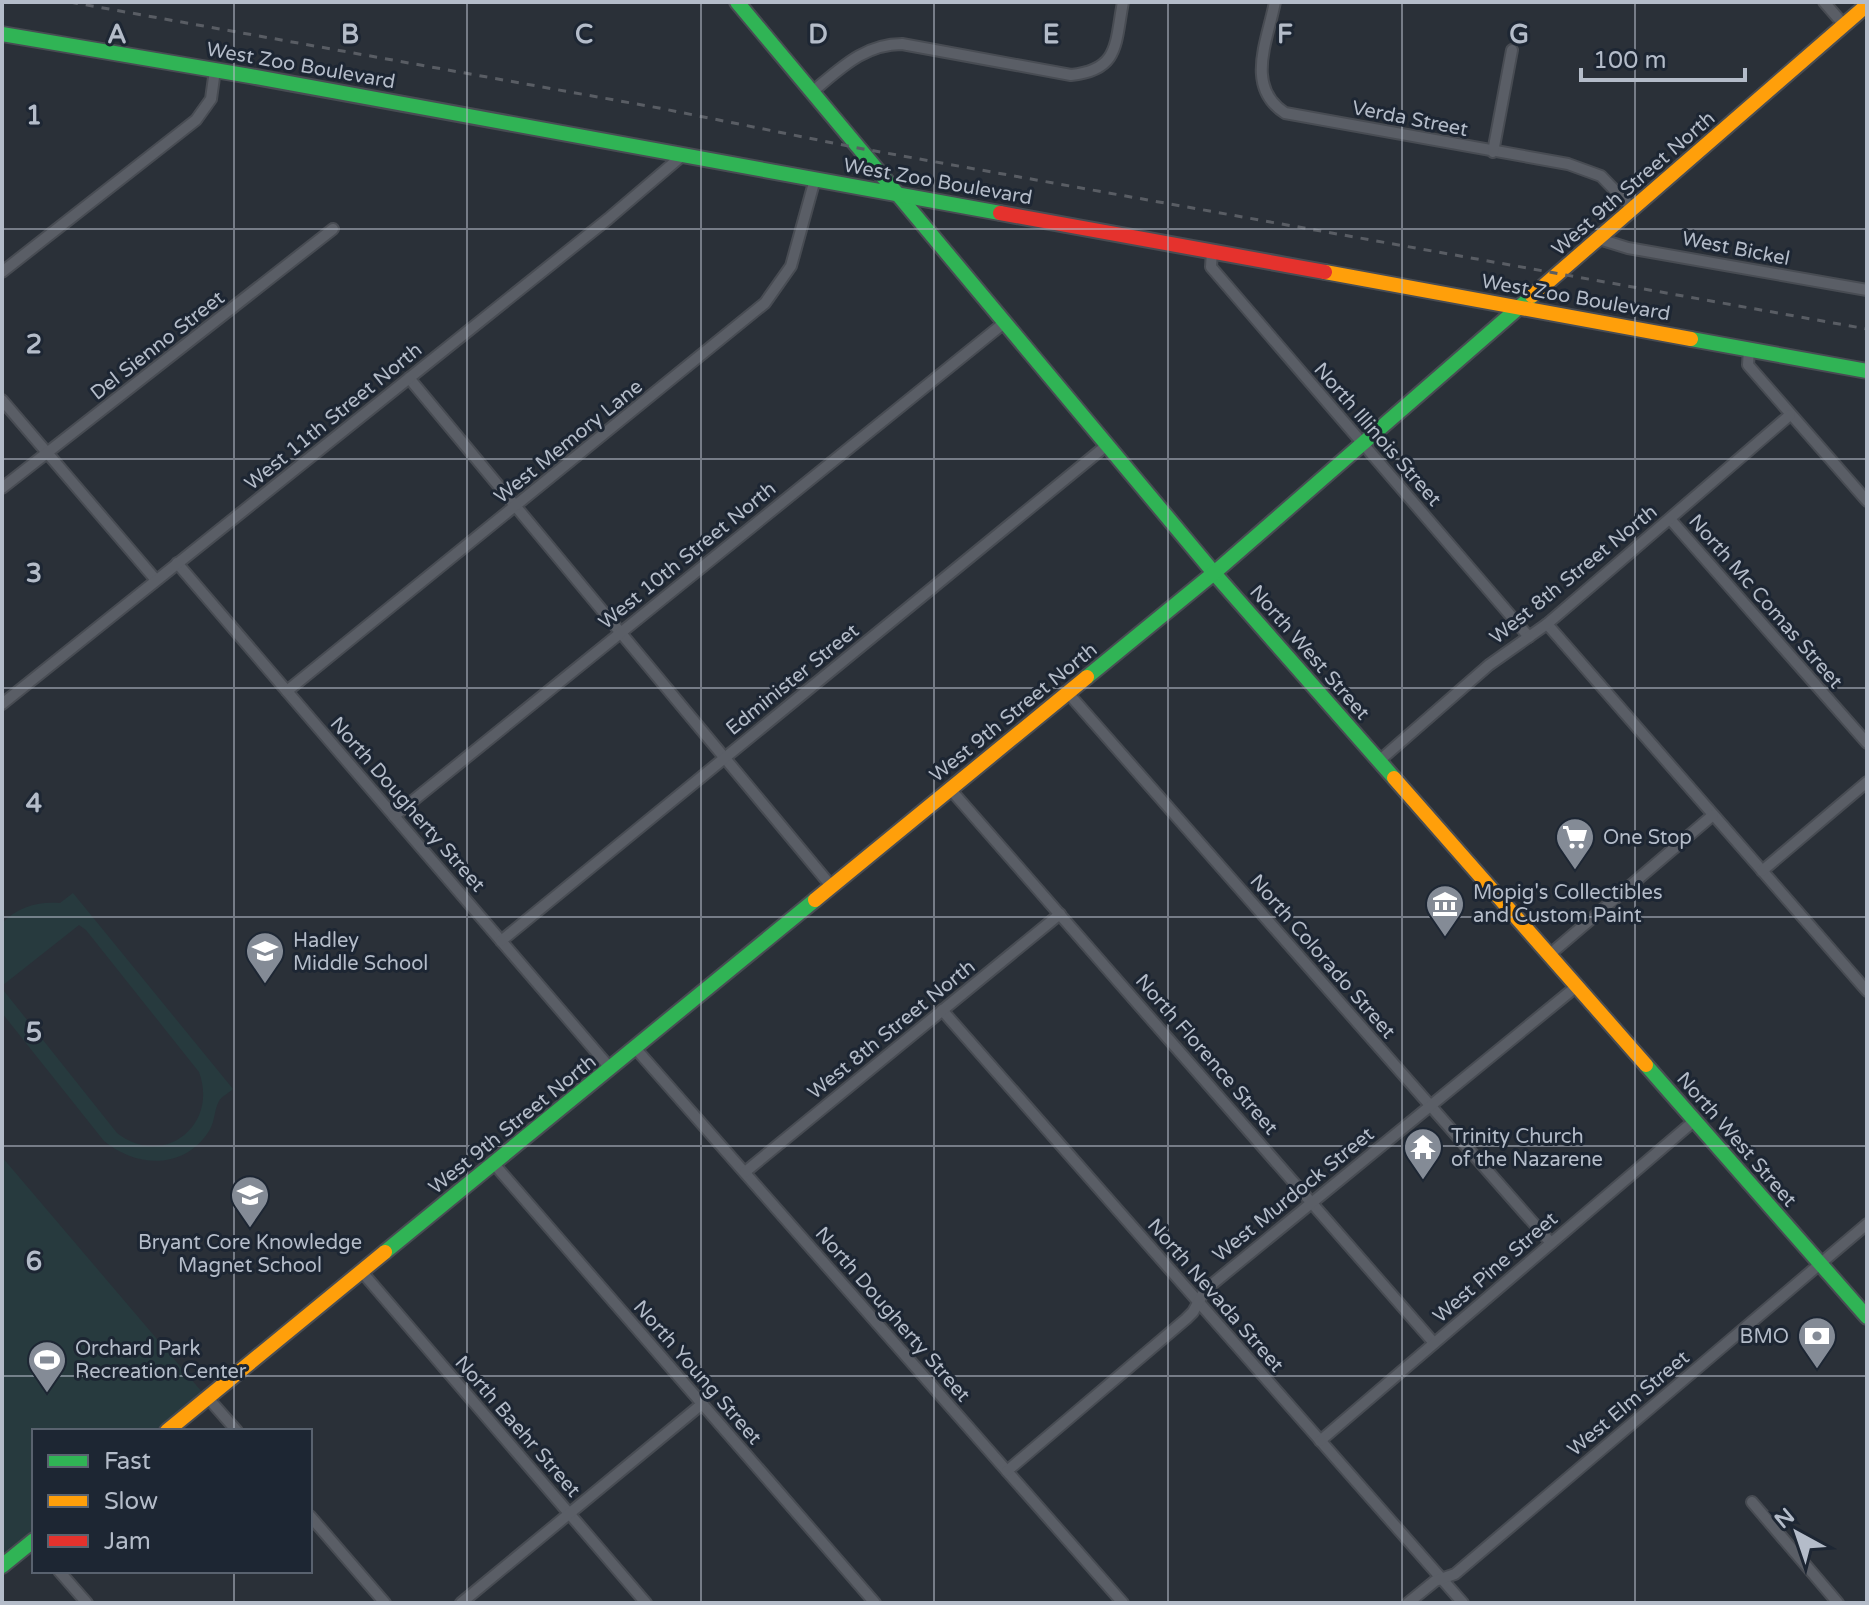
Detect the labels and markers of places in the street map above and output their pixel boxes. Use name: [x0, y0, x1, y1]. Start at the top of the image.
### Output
supermarket icon: One Stop: [1554, 816, 1596, 871]
place label: One Stop: [1603, 826, 1692, 850]
place label: Mopig's Collectibles and Custom Paint: [1473, 881, 1662, 928]
museum icon: Mopig's Collectibles and Custom Paint: [1424, 883, 1466, 938]
place label: Hadley Middle School: [293, 929, 428, 976]
school or university icon: Hadley Middle School: [244, 930, 286, 985]
place label: Trinity Church of the Nazarene: [1451, 1125, 1603, 1172]
temple icon: Trinity Church of the Nazarene: [1402, 1126, 1444, 1181]
school or university icon: Bryant Core Knowledge Magnet School: [229, 1174, 271, 1229]
place label: Bryant Core Knowledge Magnet School: [138, 1231, 362, 1278]
bank icon: BMO: [1796, 1315, 1838, 1370]
place label: BMO: [1740, 1325, 1789, 1349]
place label: Orchard Park Recreation Center: [75, 1337, 247, 1384]
sports icon: Orchard Park Recreation Center: [26, 1339, 68, 1394]

